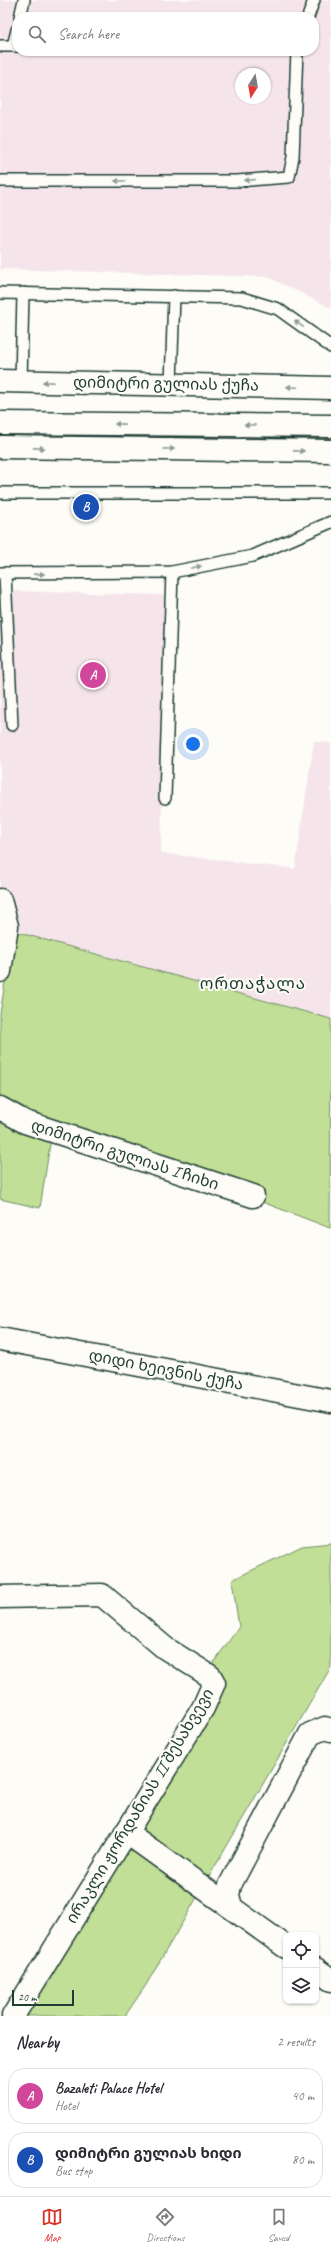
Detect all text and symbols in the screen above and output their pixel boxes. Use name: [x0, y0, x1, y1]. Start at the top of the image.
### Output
search box: [12, 12, 319, 56]
icon: search: [26, 23, 48, 45]
text: Search here: [58, 25, 119, 44]
north arrow: [235, 68, 271, 104]
one-way arrow: [244, 177, 256, 184]
one-way arrow: [113, 178, 126, 184]
one-way arrow: [294, 320, 305, 328]
street label: დიმიტრი გულიას ქუჩა: [73, 372, 259, 396]
one-way arrow: [41, 379, 54, 385]
one-way arrow: [286, 383, 298, 390]
one-way arrow: [113, 421, 126, 427]
one-way arrow: [243, 422, 256, 428]
one-way arrow: [33, 444, 45, 451]
one-way arrow: [163, 446, 176, 452]
one-way arrow: [293, 448, 306, 454]
pin: B: [73, 492, 99, 522]
one-way arrow: [190, 564, 202, 570]
one-way arrow: [33, 571, 46, 577]
pin: A: [80, 660, 106, 690]
your location: [183, 734, 203, 754]
district label: ორთაჭალა: [200, 973, 306, 994]
street label: დიმიტრი გულიას I ჩიხი: [29, 1115, 221, 1195]
street label: დიდი ხეივნის ქუჩა: [87, 1345, 245, 1395]
street label: ირაკლი ჟორდანიას II შესახვევი: [62, 1685, 218, 1927]
map controls: [283, 1932, 319, 2004]
button: locate: [283, 1932, 319, 1968]
button: layers: [283, 1968, 319, 2004]
scale bar: [12, 1988, 74, 2007]
text: 20 m: [18, 1990, 37, 2004]
text: Nearby: [16, 2032, 59, 2053]
text: 2 results: [277, 2034, 315, 2050]
text: Bazaleti Palace Hotel: [55, 2079, 162, 2098]
text: A: [27, 2088, 33, 2104]
text: 40 m: [292, 2088, 314, 2104]
text: Hotel: [55, 2098, 78, 2114]
text: დიმიტრი გულიას ხიდი: [55, 2144, 242, 2163]
text: B: [27, 2152, 33, 2168]
text: 80 m: [292, 2152, 314, 2168]
text: Bus stop: [55, 2163, 92, 2179]
tab: Map: [41, 2206, 63, 2244]
tab: Directions: [146, 2206, 185, 2244]
tab: Saved: [268, 2206, 290, 2244]

